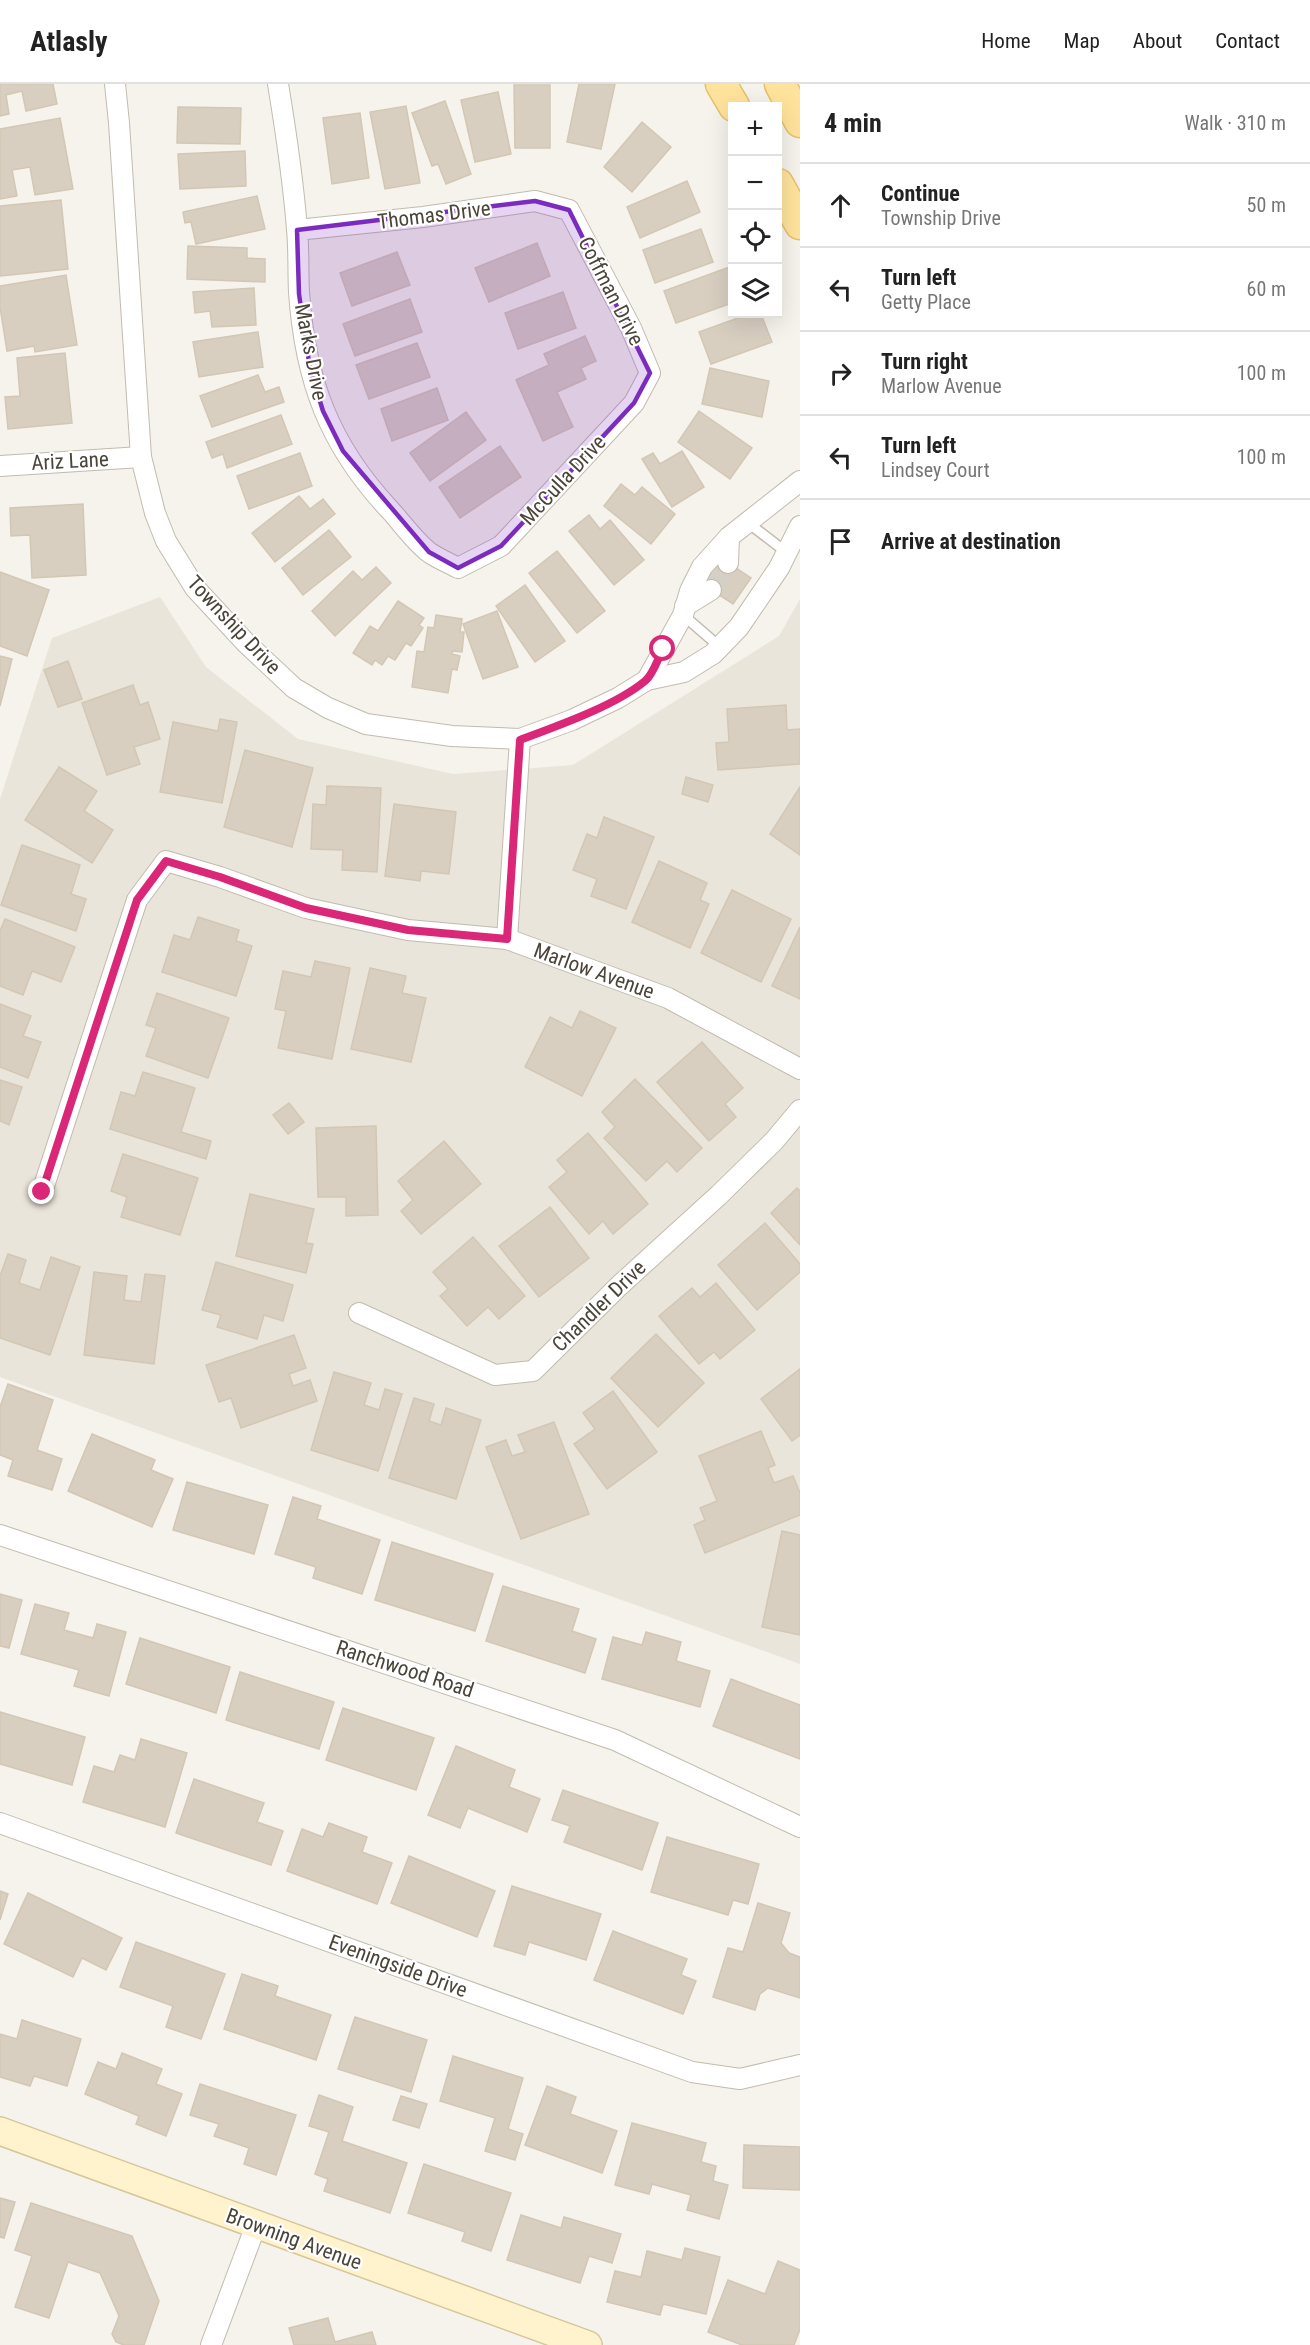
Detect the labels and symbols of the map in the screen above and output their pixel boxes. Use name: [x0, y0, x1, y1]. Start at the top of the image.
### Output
street label: Thomas Drive: [376, 196, 492, 234]
street label: Coffman Drive: [573, 233, 649, 349]
street label: Marks Drive: [290, 302, 332, 403]
street label: McCulla Drive: [515, 430, 611, 530]
street label: Ariz Lane: [31, 447, 109, 475]
street label: Township Drive: [182, 571, 286, 679]
route start: [649, 635, 675, 661]
street label: Marlow Avenue: [530, 938, 658, 1004]
route end: [28, 1178, 54, 1204]
street label: Chandler Drive: [547, 1255, 651, 1356]
street label: Ranchwood Road: [333, 1635, 477, 1703]
street label: Eveningside Drive: [325, 1930, 471, 2002]
street label: Browning Avenue: [223, 2203, 365, 2275]

